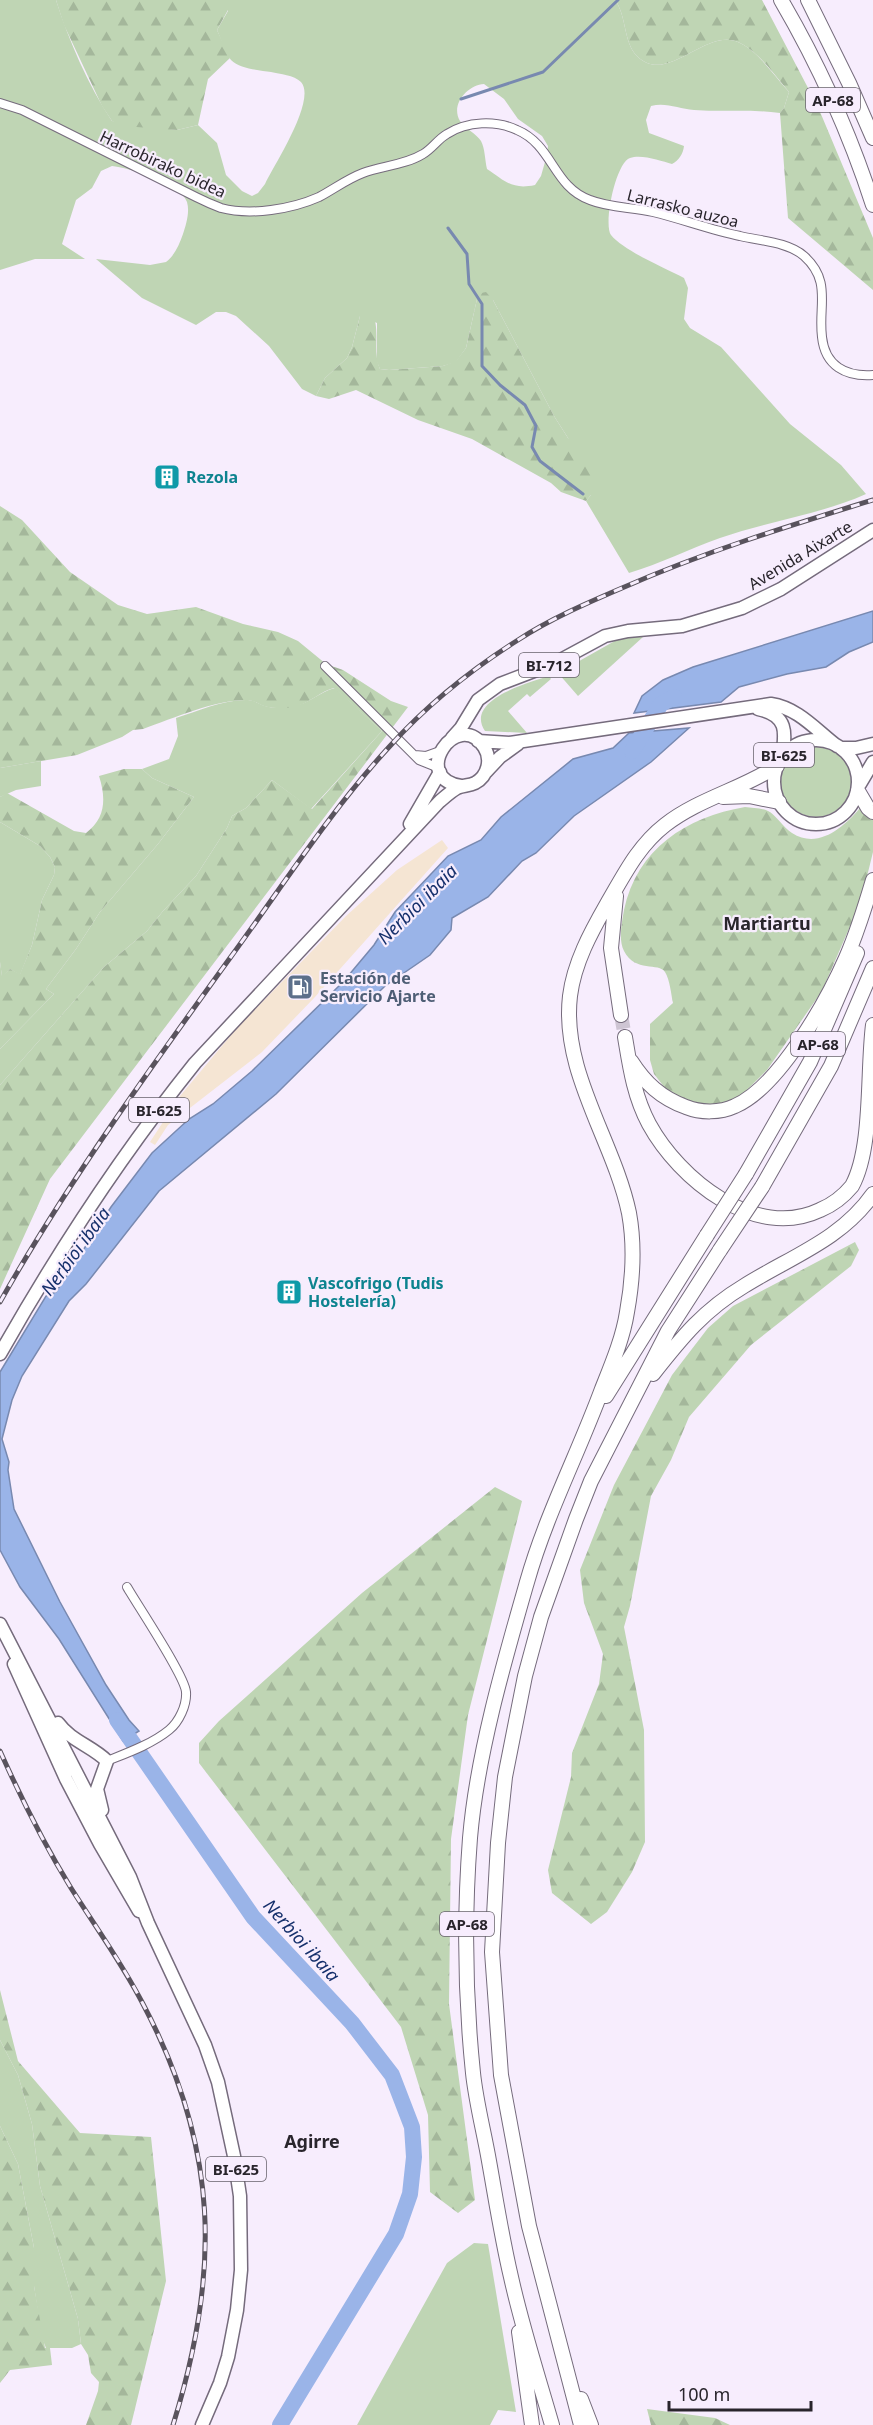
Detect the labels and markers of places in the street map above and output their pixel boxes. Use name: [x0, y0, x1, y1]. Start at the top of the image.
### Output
building icon: Rezola: [152, 462, 182, 492]
place label: Rezola: [186, 466, 238, 488]
place label: Estación de Servicio Ajarte: [320, 967, 436, 1007]
fuel station icon: Estación de Servicio Ajarte: [285, 972, 315, 1002]
place label: Vascofrigo (Tudis Hostelería): [308, 1272, 444, 1312]
building icon: Vascofrigo (Tudis Hostelería): [274, 1277, 304, 1307]

